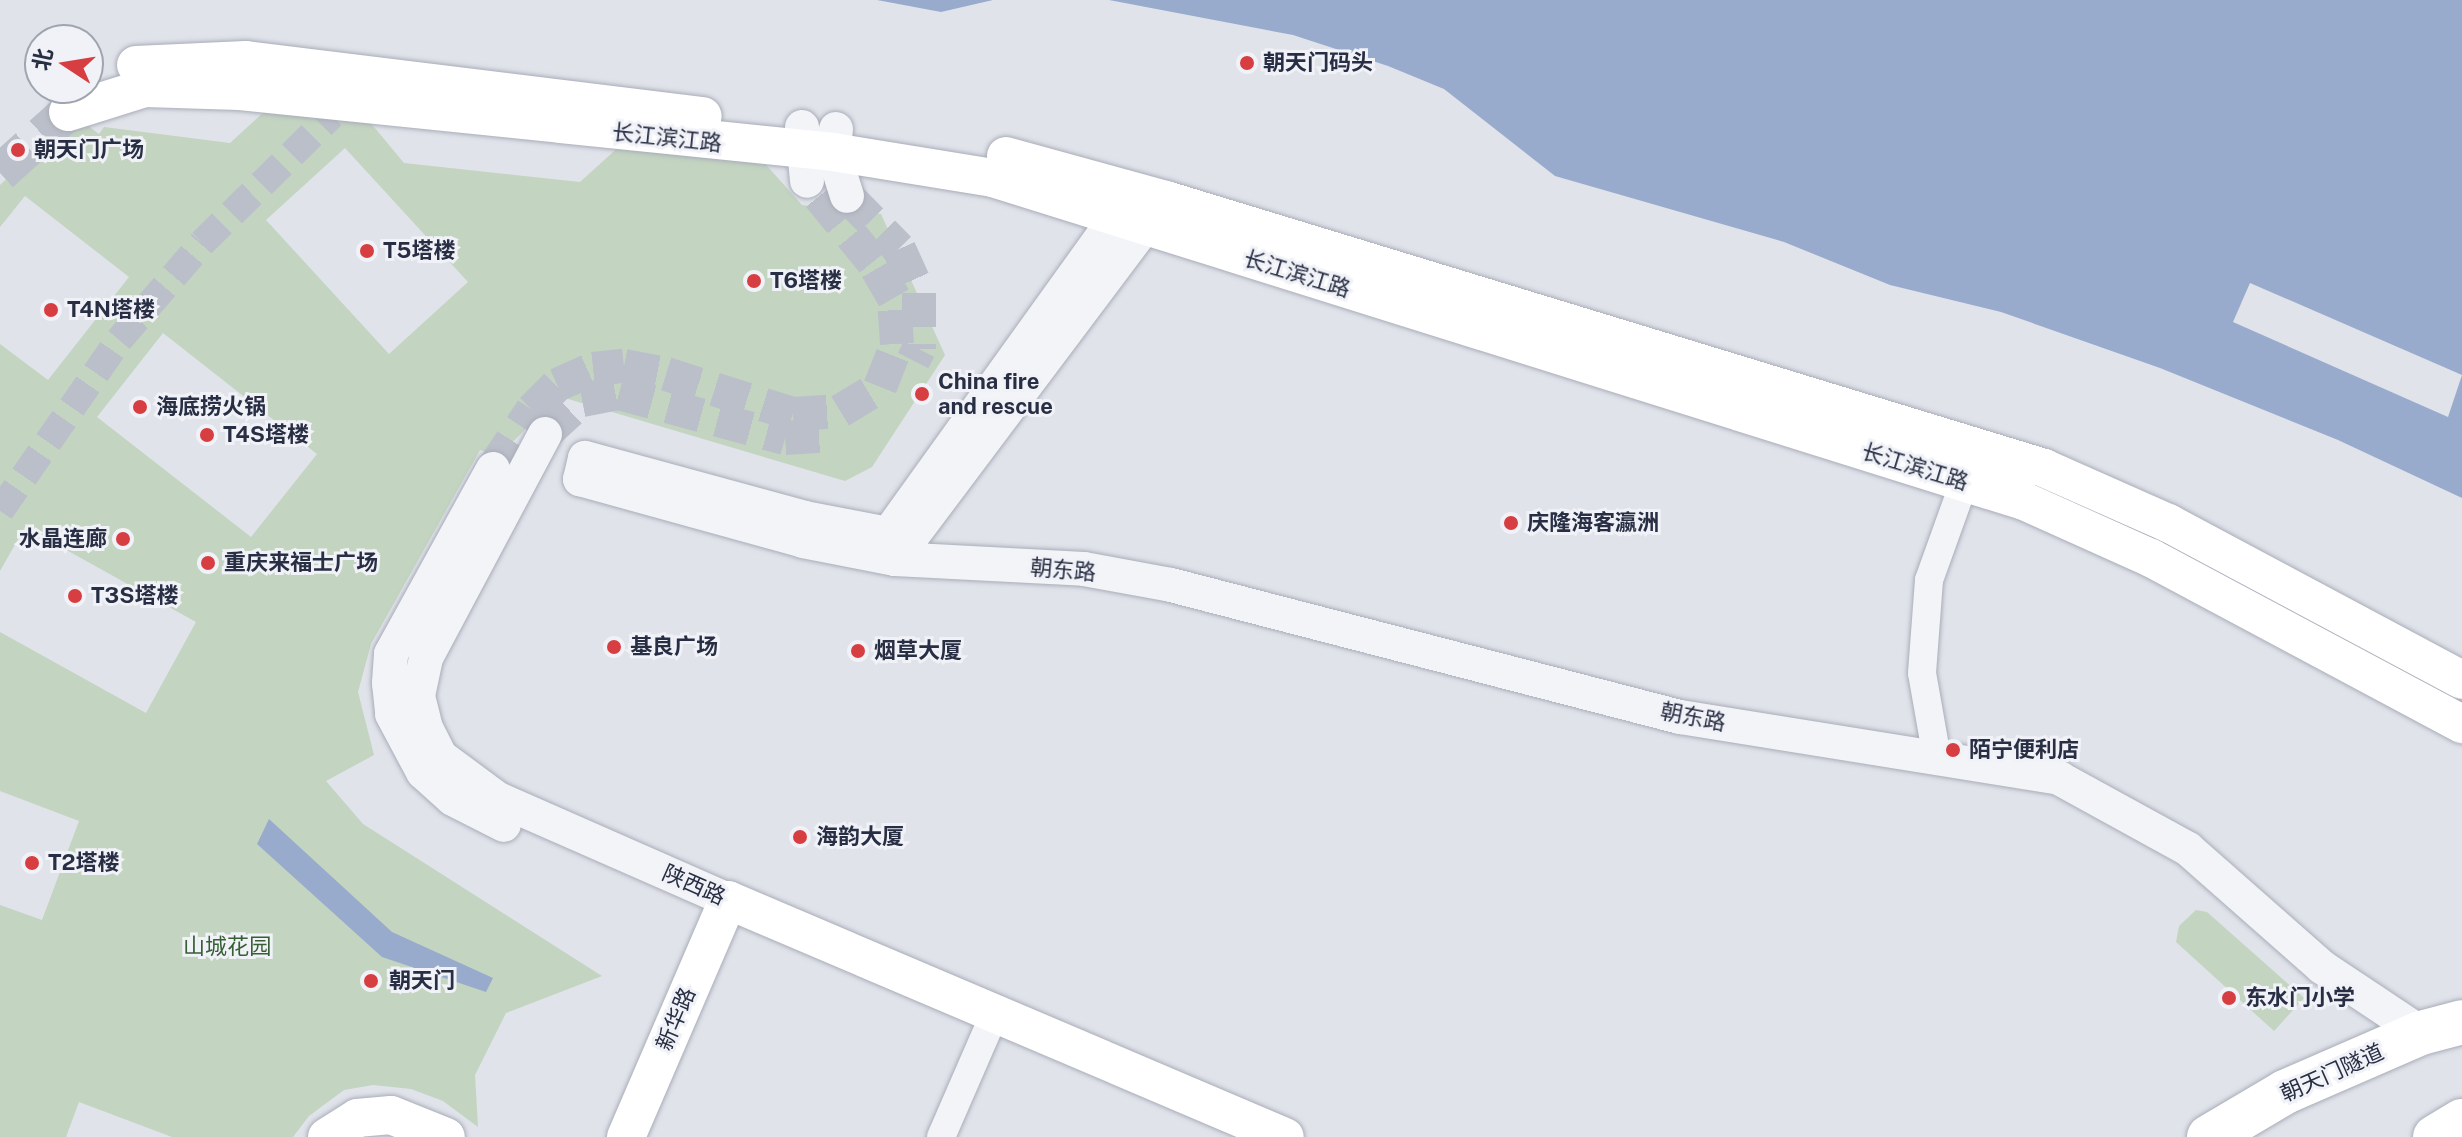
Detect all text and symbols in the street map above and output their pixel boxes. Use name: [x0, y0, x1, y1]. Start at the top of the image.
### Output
north arrow: [24, 24, 104, 104]
text: 北: [27, 46, 57, 73]
place label: 朝天门码头: [1263, 50, 1373, 76]
marker: 朝天门码头: [1238, 54, 1256, 72]
street label: 长江滨江路: [611, 119, 723, 157]
place label: 朝天门广场: [34, 137, 144, 163]
marker: 朝天门广场: [9, 141, 27, 159]
place label: T5塔楼: [383, 238, 455, 264]
marker: T5塔楼: [358, 242, 376, 260]
street label: 长江滨江路: [1241, 245, 1353, 303]
place label: T6塔楼: [770, 268, 842, 294]
marker: T6塔楼: [745, 272, 763, 290]
place label: T4N塔楼: [67, 297, 155, 323]
marker: T4N塔楼: [42, 301, 60, 319]
place label: China fire and rescue: [938, 368, 1053, 420]
marker: China fire and rescue: [913, 385, 931, 403]
place label: 海底捞火锅: [156, 394, 266, 420]
marker: 海底捞火锅: [131, 398, 149, 416]
place label: T4S塔楼: [223, 422, 309, 448]
marker: T4S塔楼: [198, 426, 216, 444]
street label: 长江滨江路: [1859, 438, 1971, 496]
place label: 庆隆海客瀛洲: [1527, 510, 1659, 536]
marker: 庆隆海客瀛洲: [1502, 514, 1520, 532]
place label: 水晶连廊: [19, 526, 107, 552]
marker: 水晶连廊: [114, 530, 132, 548]
place label: 重庆来福士广场: [224, 550, 378, 576]
marker: 重庆来福士广场: [199, 554, 217, 572]
street label: 朝东路: [1029, 554, 1097, 586]
place label: T3S塔楼: [91, 583, 178, 609]
marker: T3S塔楼: [66, 587, 84, 605]
place label: 基良广场: [630, 634, 718, 660]
marker: 基良广场: [605, 638, 623, 656]
place label: 烟草大厦: [874, 638, 962, 664]
marker: 烟草大厦: [849, 642, 867, 660]
street label: 朝东路: [1658, 698, 1728, 736]
place label: 陌宁便利店: [1969, 737, 2079, 763]
marker: 陌宁便利店: [1944, 741, 1962, 759]
place label: 海韵大厦: [816, 824, 904, 850]
marker: 海韵大厦: [791, 828, 809, 846]
place label: T2塔楼: [48, 850, 120, 876]
marker: T2塔楼: [23, 854, 41, 872]
street label: 陕西路: [658, 860, 730, 910]
park label: 山城花园: [183, 934, 271, 960]
place label: 朝天门: [389, 968, 455, 994]
marker: 朝天门: [360, 970, 382, 992]
street label: 新华路: [651, 983, 701, 1055]
place label: 东水门小学: [2245, 985, 2355, 1011]
marker: 东水门小学: [2220, 989, 2238, 1007]
street label: 朝天门隧道: [2276, 1039, 2388, 1107]

